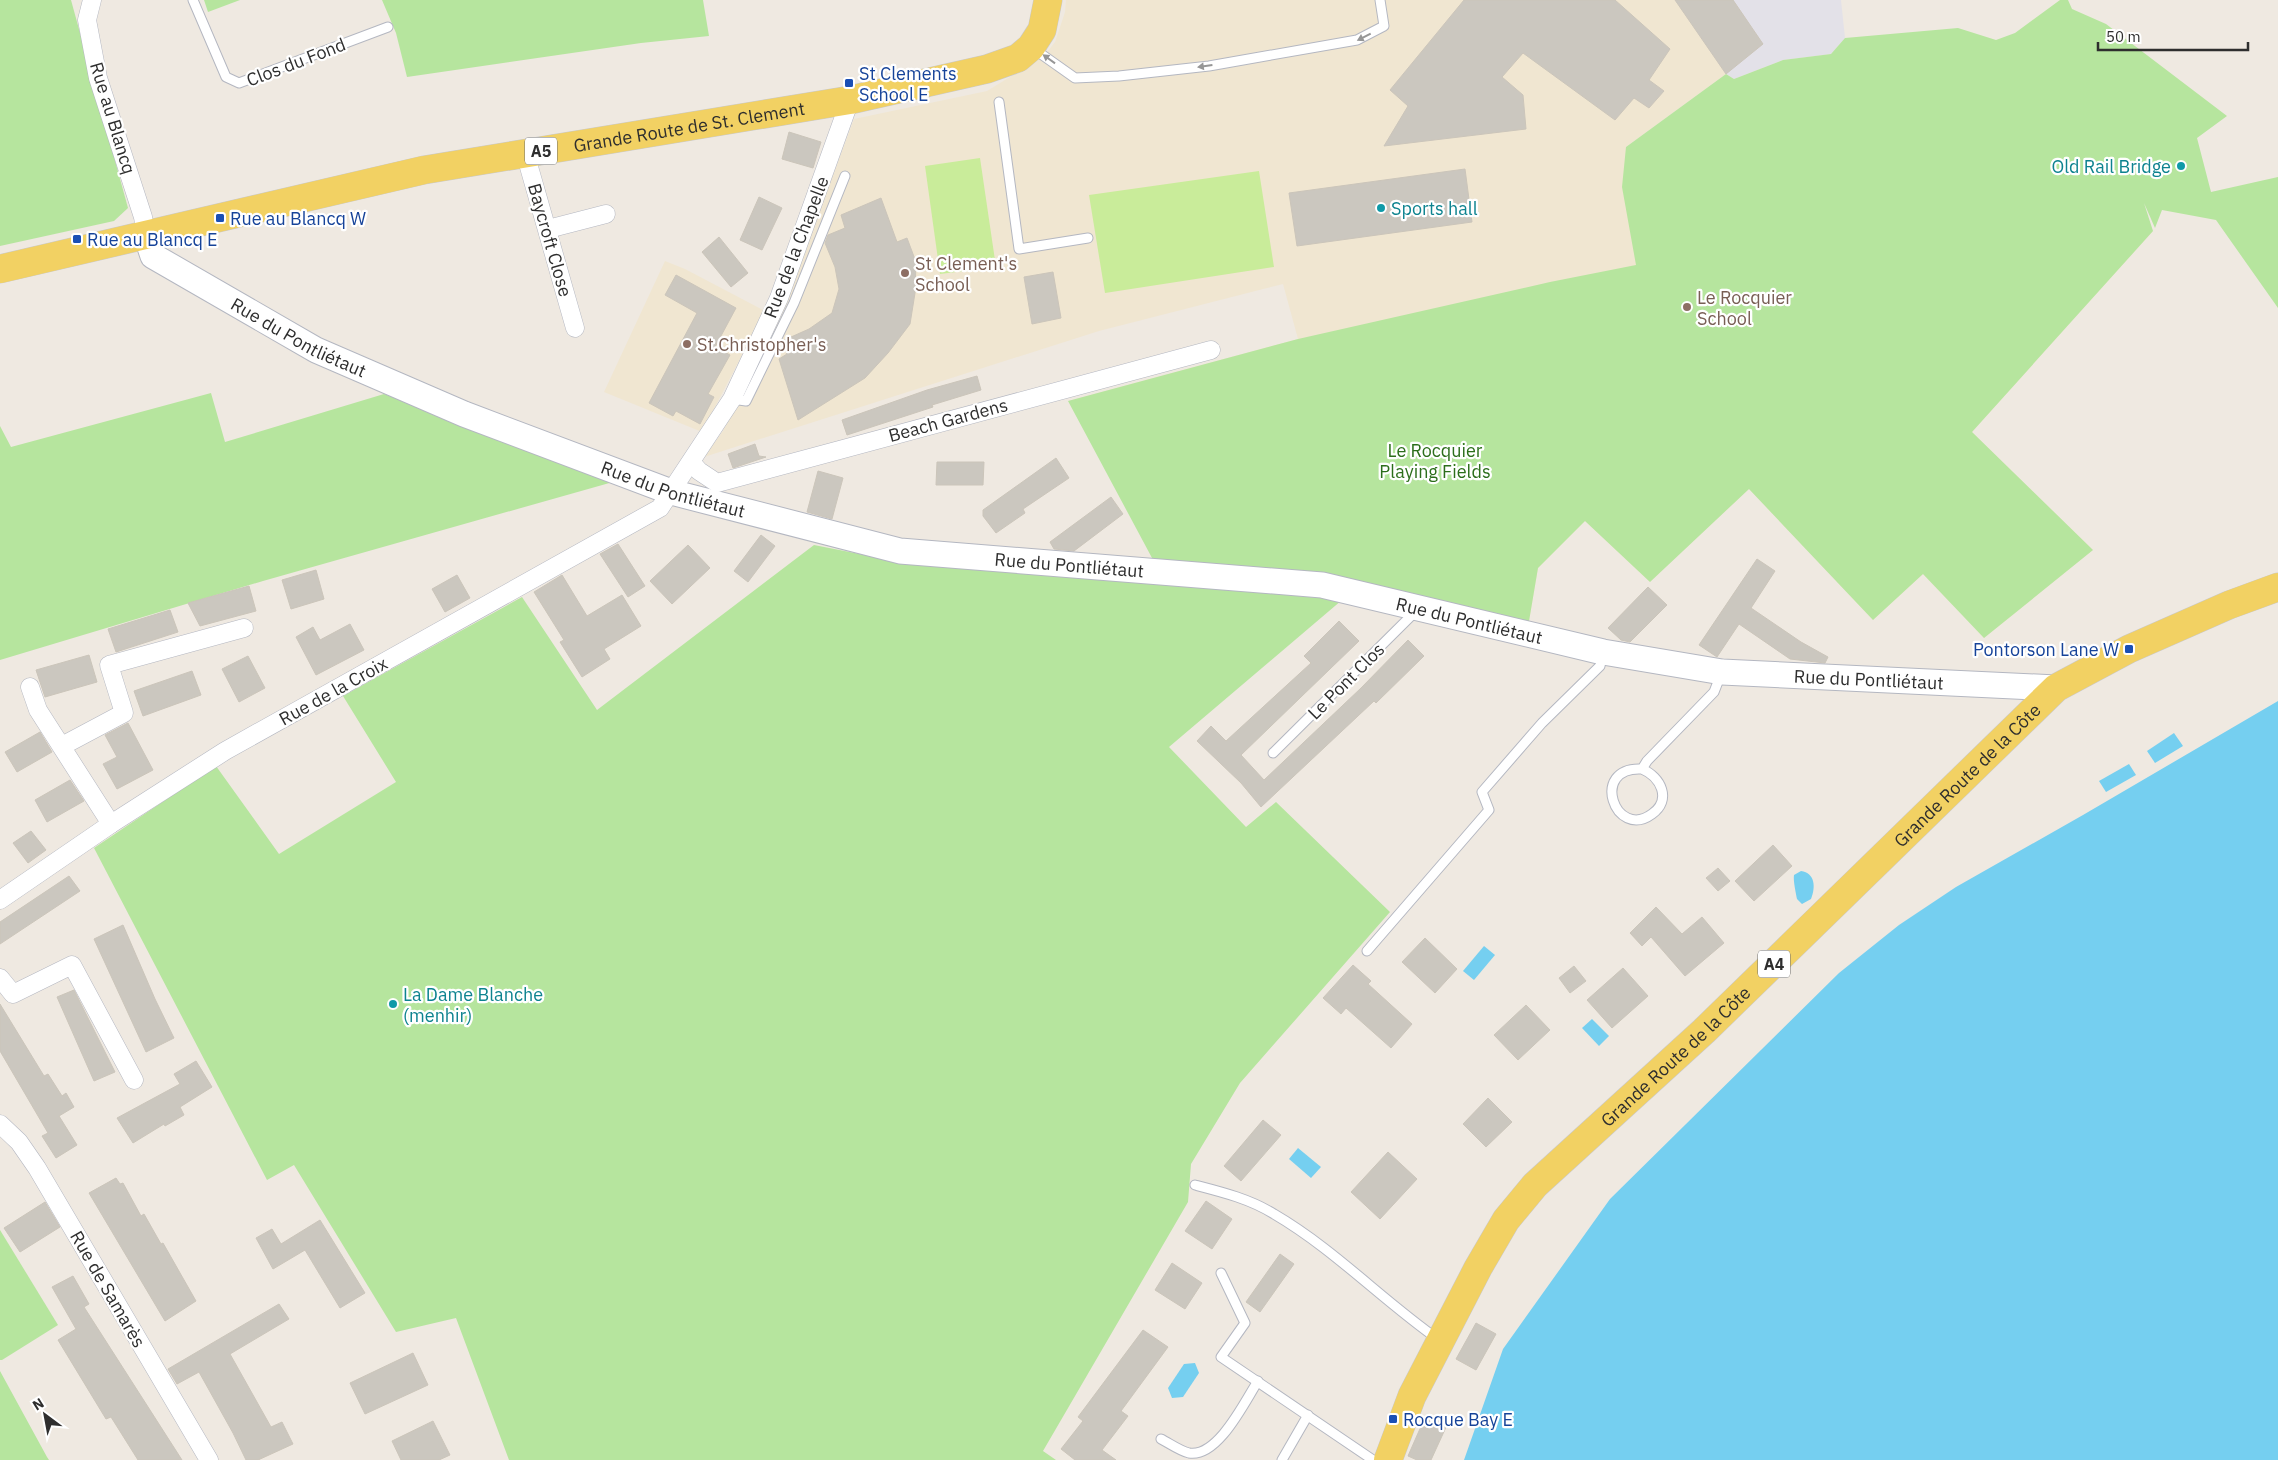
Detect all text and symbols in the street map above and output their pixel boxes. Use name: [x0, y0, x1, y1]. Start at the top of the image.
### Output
scale bar: [2098, 20, 2248, 52]
text: 50 m: [2106, 27, 2141, 46]
street label: Clos du Fond: [243, 33, 349, 91]
one-way arrow: [1357, 33, 1371, 41]
one-way arrow: [1042, 54, 1056, 64]
street label: Rue au Blancq: [85, 59, 141, 177]
place label: St Clements School E: [859, 62, 957, 106]
one-way arrow: [1196, 62, 1212, 70]
marker: St Clements School E: [843, 77, 855, 89]
street label: Grande Route de St. Clement: [572, 96, 806, 157]
road number: A5: [525, 138, 557, 164]
place label: Old Rail Bridge: [2051, 155, 2171, 178]
marker: Old Rail Bridge: [2175, 160, 2187, 172]
street label: Rue de la Chapelle: [758, 173, 834, 321]
street label: Baycroft Close: [523, 181, 577, 299]
place label: Sports hall: [1391, 197, 1478, 220]
marker: Sports hall: [1375, 202, 1387, 214]
place label: Rue au Blancq W: [230, 207, 366, 230]
marker: Rue au Blancq W: [214, 212, 226, 224]
place label: Rue au Blancq E: [87, 228, 218, 251]
marker: Rue au Blancq E: [71, 233, 83, 245]
place label: St Clement's School: [915, 252, 1017, 296]
marker: St Clement's School: [899, 267, 911, 279]
place label: Le Rocquier School: [1697, 286, 1792, 330]
street label: Rue du Pontliétaut: [227, 292, 370, 382]
marker: Le Rocquier School: [1681, 301, 1693, 313]
place label: St.Christopher's: [697, 333, 826, 356]
marker: St.Christopher's: [681, 338, 693, 350]
street label: Beach Gardens: [886, 393, 1010, 447]
park label: Le Rocquier Playing Fields: [1379, 439, 1491, 483]
street label: Rue du Pontliétaut: [598, 455, 748, 522]
street label: Rue du Pontliétaut: [994, 547, 1145, 582]
street label: Rue du Pontliétaut: [1394, 592, 1545, 649]
street label: Le Pont Clos: [1303, 638, 1389, 724]
place label: Pontorson Lane W: [1973, 638, 2119, 661]
marker: Pontorson Lane W: [2123, 643, 2135, 655]
street label: Rue de la Croix: [275, 652, 391, 730]
street label: Rue du Pontliétaut: [1793, 664, 1944, 694]
street label: Grande Route de la Côte: [1889, 698, 2045, 852]
road number: A4: [1758, 951, 1790, 978]
street label: Grande Route de la Côte: [1596, 981, 1755, 1131]
place label: La Dame Blanche (menhir): [403, 983, 543, 1027]
marker: La Dame Blanche (menhir): [387, 998, 399, 1010]
street label: Rue de Samarès: [65, 1227, 151, 1351]
north arrow: [20, 1390, 70, 1440]
text: N: [29, 1394, 47, 1414]
place label: Rocque Bay E: [1403, 1408, 1513, 1431]
marker: Rocque Bay E: [1387, 1413, 1399, 1425]

